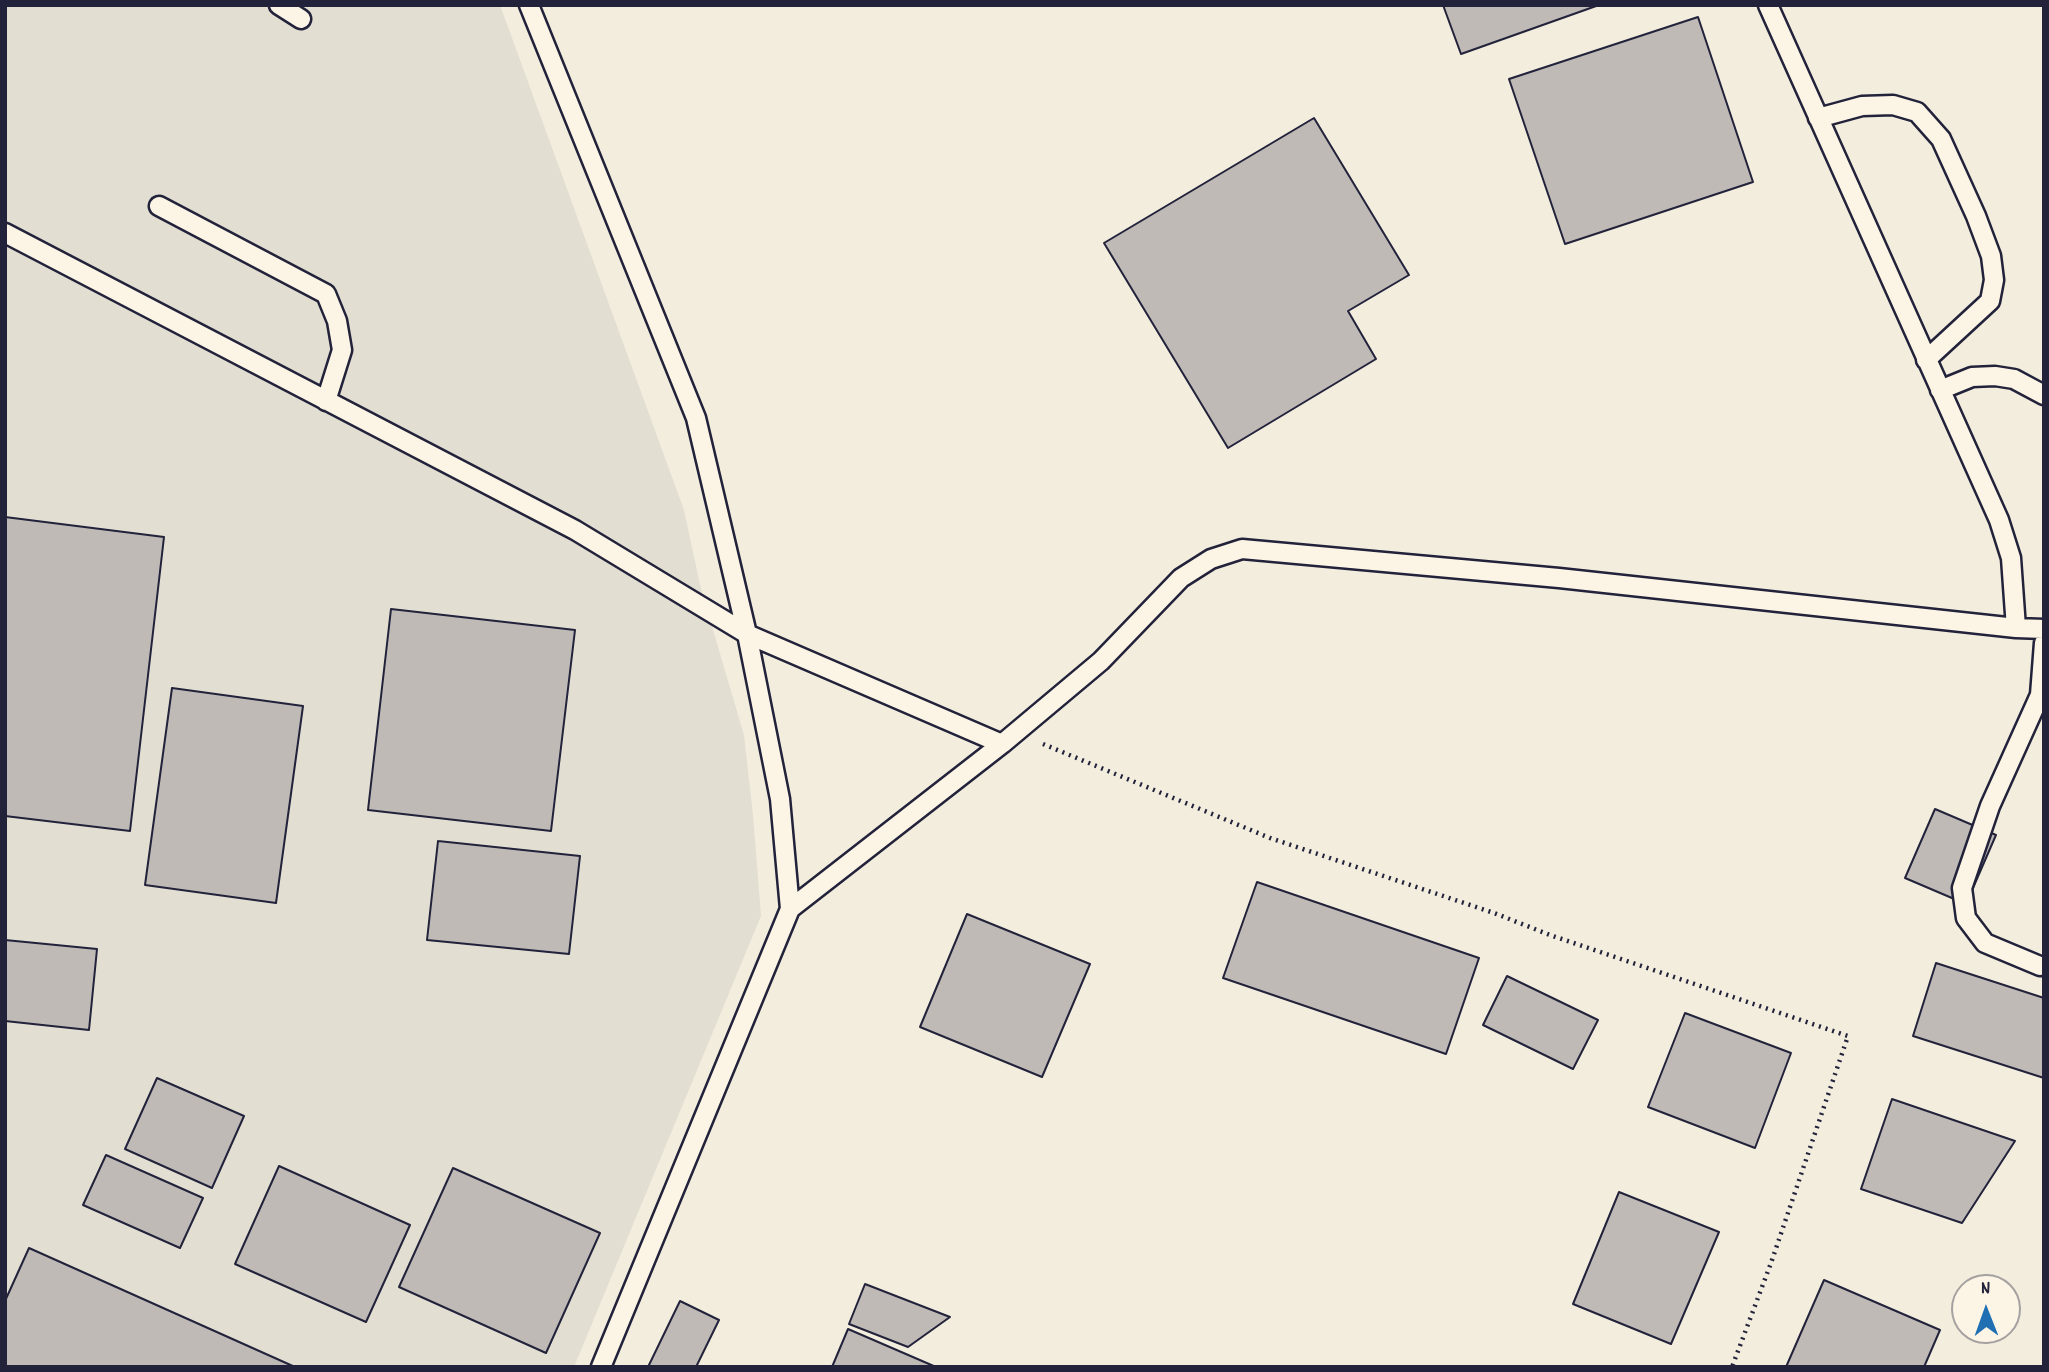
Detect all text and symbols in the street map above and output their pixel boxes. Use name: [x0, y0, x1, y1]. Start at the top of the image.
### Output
north arrow: [1951, 1274, 2021, 1344]
text: N: [1981, 1276, 1991, 1303]

